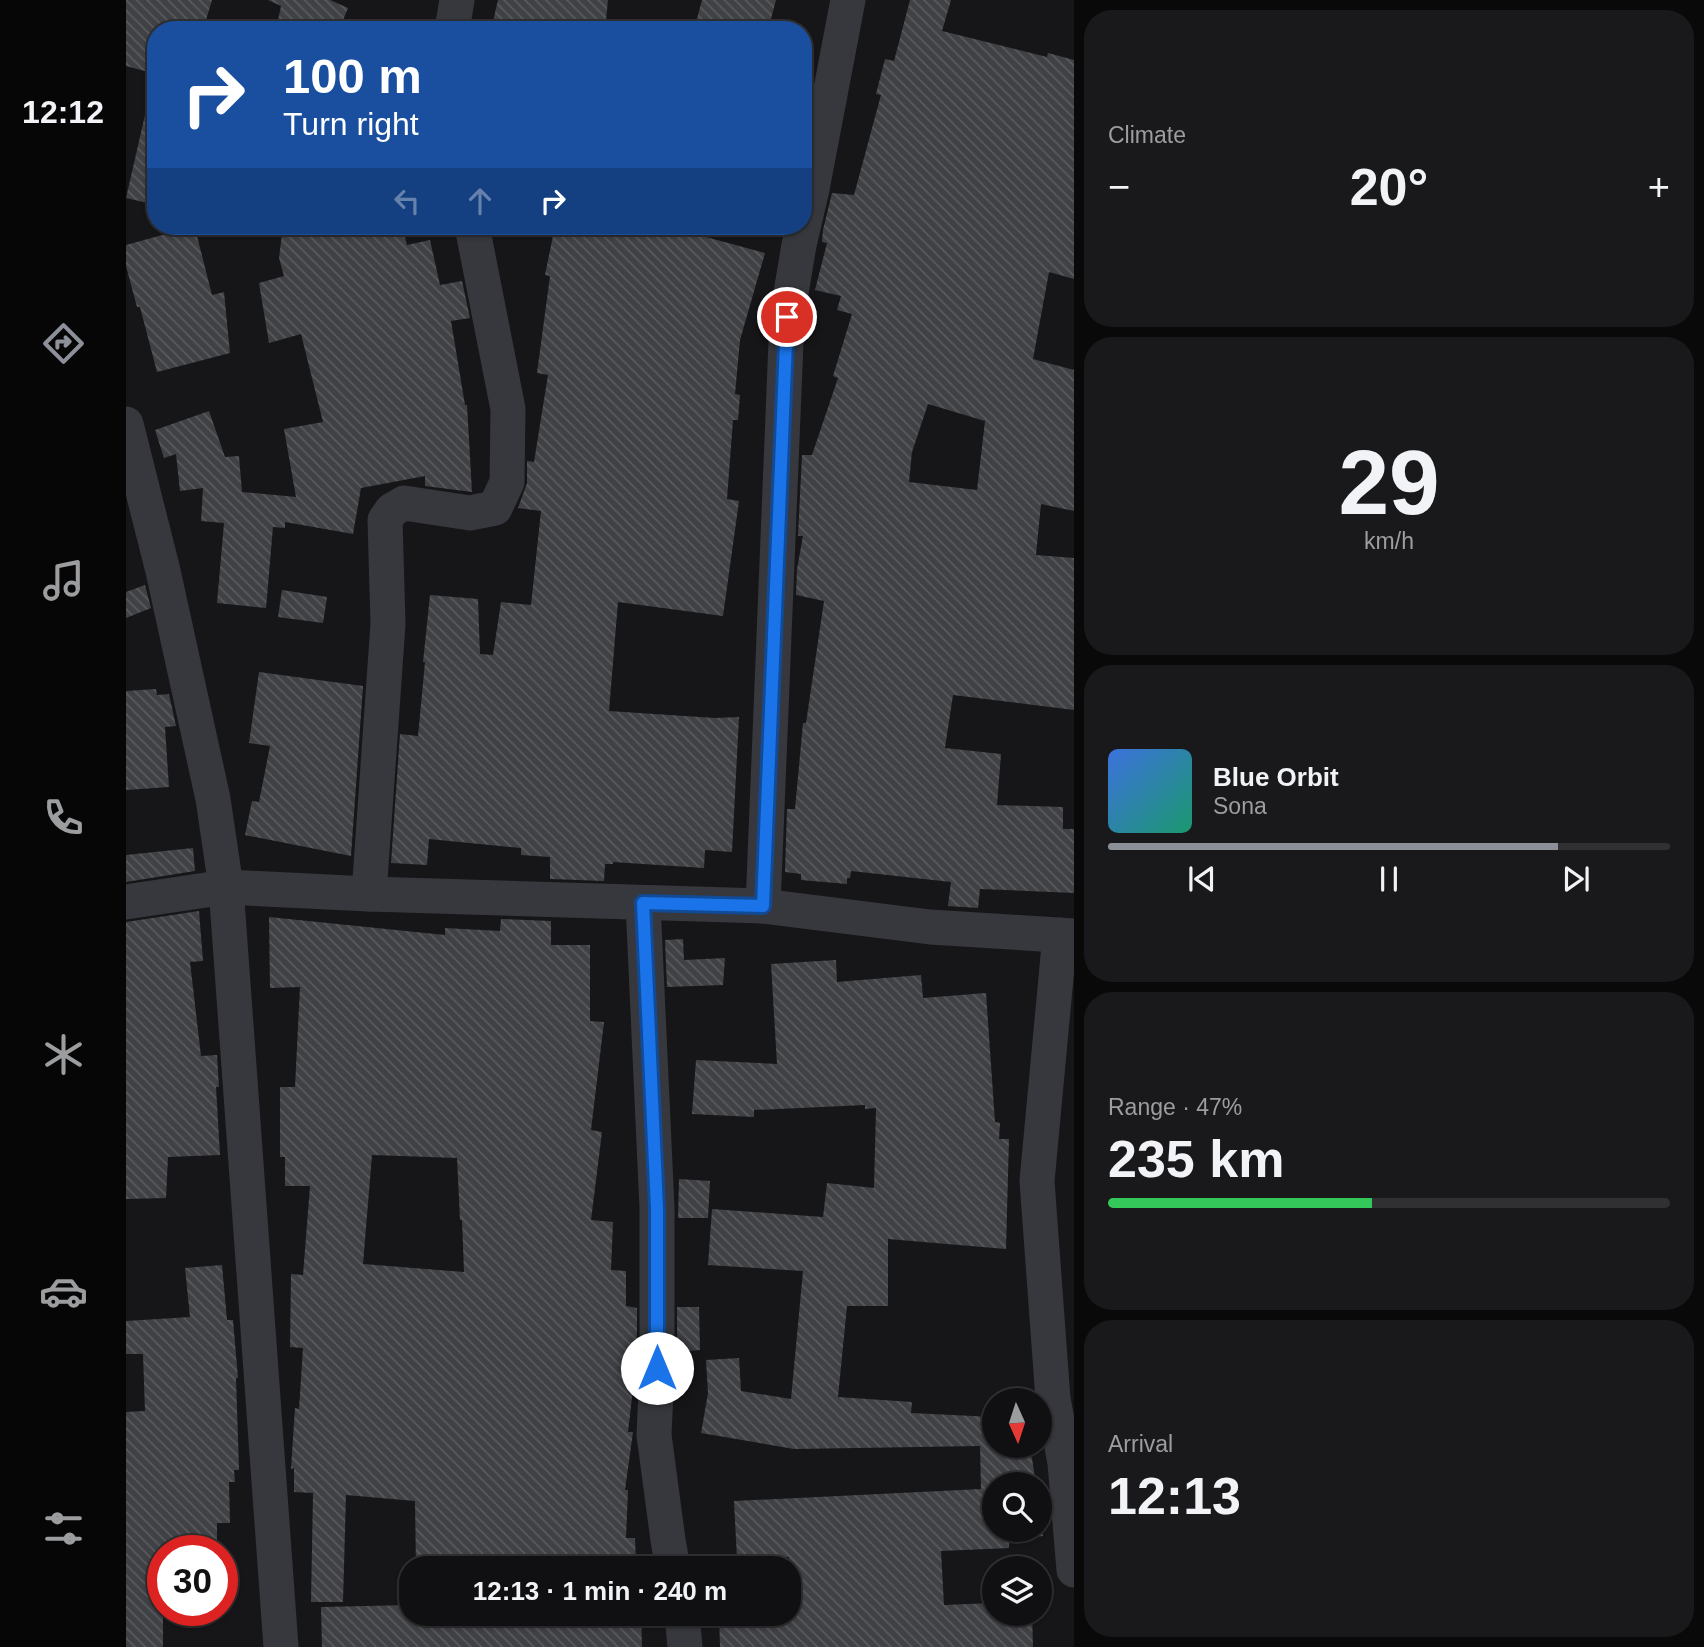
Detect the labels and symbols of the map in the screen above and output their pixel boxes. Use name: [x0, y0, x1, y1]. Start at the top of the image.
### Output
pin: [757, 287, 817, 347]
position arrow: [620, 1331, 694, 1405]
north arrow: [982, 1388, 1052, 1458]
speed limit sign: 30: [147, 1535, 238, 1626]

